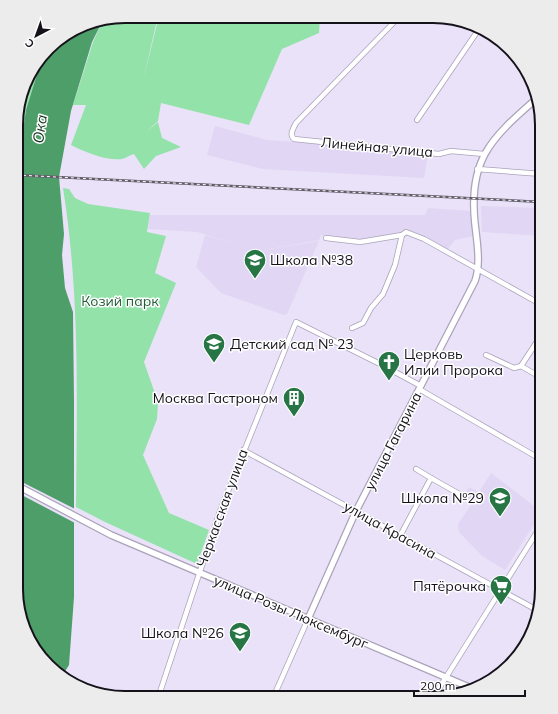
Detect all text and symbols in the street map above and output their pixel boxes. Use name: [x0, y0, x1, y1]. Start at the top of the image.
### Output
north arrow: [16, 16, 56, 56]
text: С: [22, 35, 37, 51]
water label: Ока: [28, 113, 51, 145]
street label: Линейная улица: [320, 133, 434, 161]
school or university icon: Школа №38: [242, 247, 268, 280]
place label: Школа №38: [270, 251, 353, 269]
park label: Козий парк: [81, 292, 159, 310]
school or university icon: Детский сад № 23: [201, 331, 227, 364]
place label: Детский сад № 23: [230, 335, 354, 353]
place label: Церковь Илии Пророка: [404, 345, 503, 379]
church icon: Церковь Илии Пророка: [376, 349, 402, 382]
building icon: Москва Гастроном: [281, 385, 307, 418]
place label: Москва Гастроном: [153, 389, 278, 407]
street label: улица Гагарина: [361, 389, 425, 493]
street label: Черкасская улица: [192, 446, 252, 570]
school or university icon: Школа №29: [487, 485, 513, 518]
place label: Школа №29: [401, 489, 484, 507]
street label: улица Красина: [341, 497, 439, 563]
street label: улица Розы Люксембург: [211, 571, 372, 653]
supermarket icon: Пятёрочка: [488, 573, 514, 606]
place label: Пятёрочка: [413, 577, 486, 595]
school or university icon: Школа №26: [227, 620, 253, 653]
place label: Школа №26: [141, 624, 224, 642]
scale bar: [414, 672, 525, 698]
text: 200 m: [420, 678, 455, 693]

